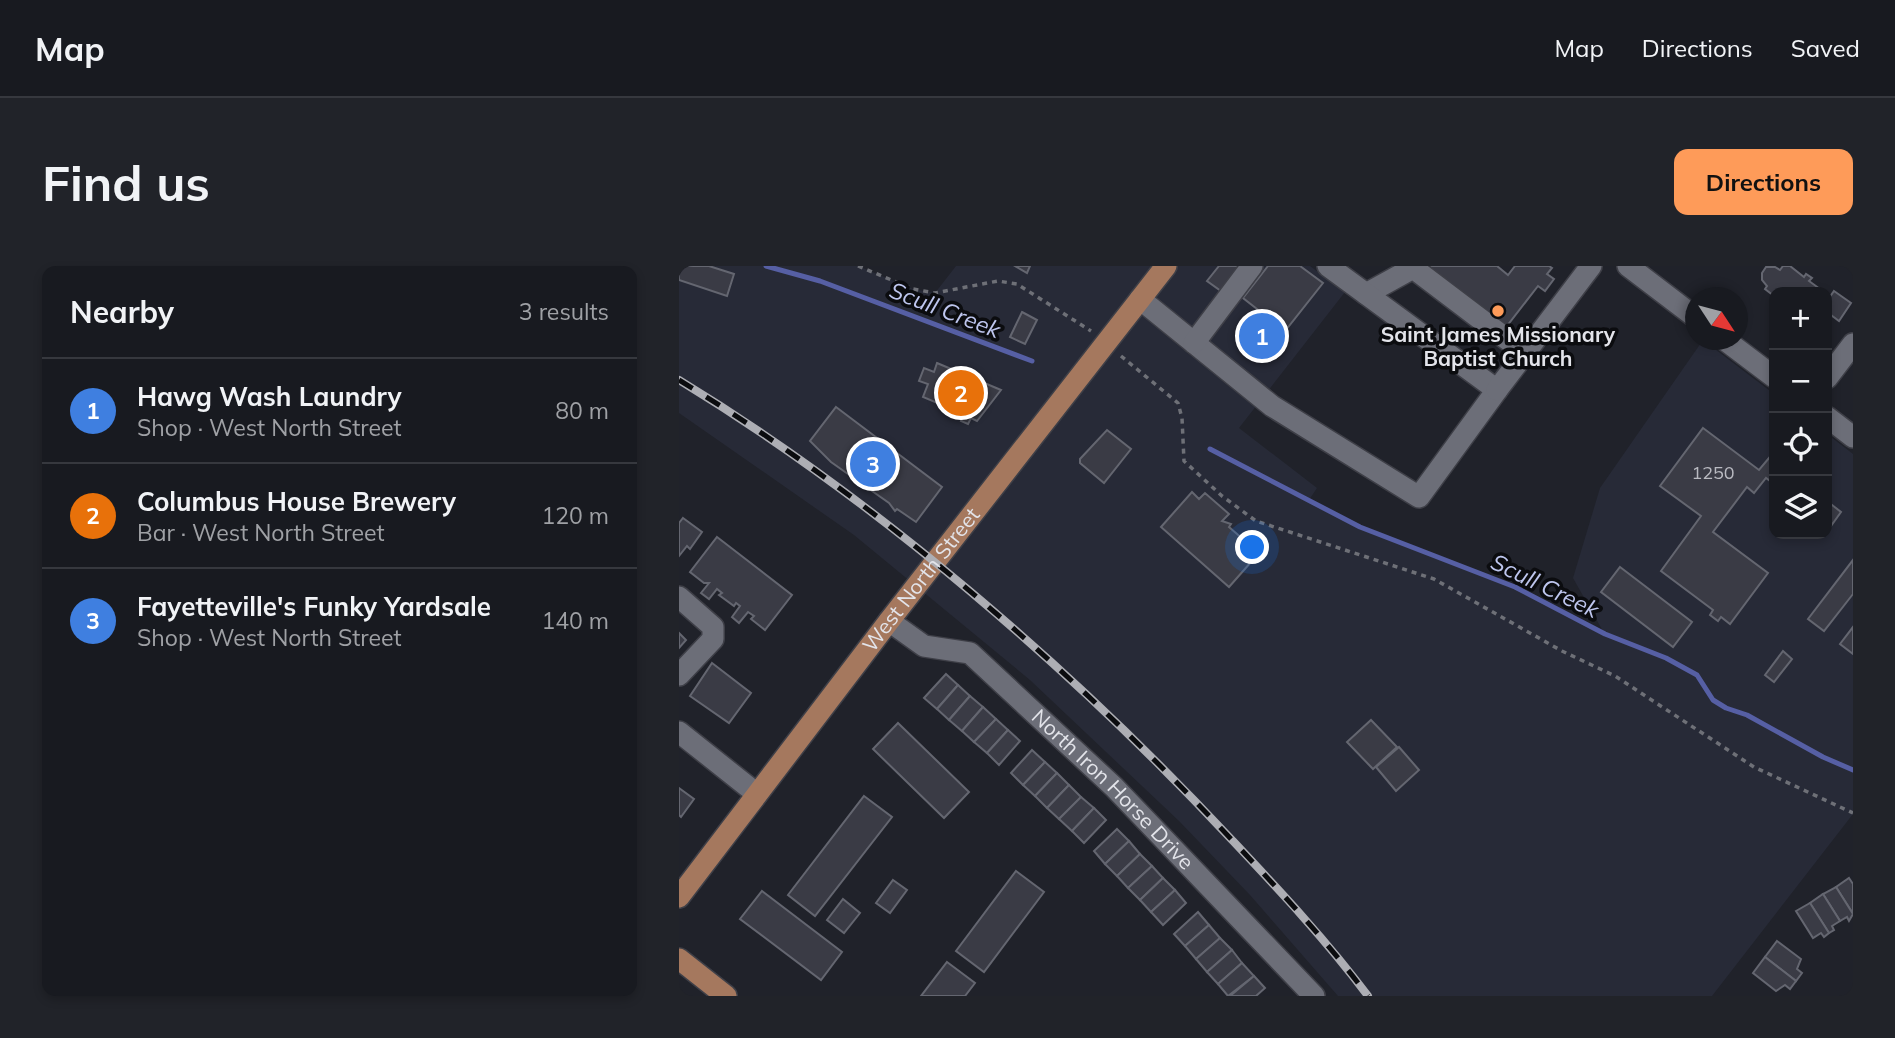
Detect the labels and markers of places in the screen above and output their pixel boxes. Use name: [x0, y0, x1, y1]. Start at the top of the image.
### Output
marker: Saint James Missionary Baptist Church: [1490, 303, 1506, 319]
pin: 1: [1239, 310, 1285, 362]
place label: Saint James Missionary Baptist Church: [1381, 321, 1616, 371]
pin: 2: [938, 367, 984, 419]
pin: 3: [850, 438, 896, 490]

